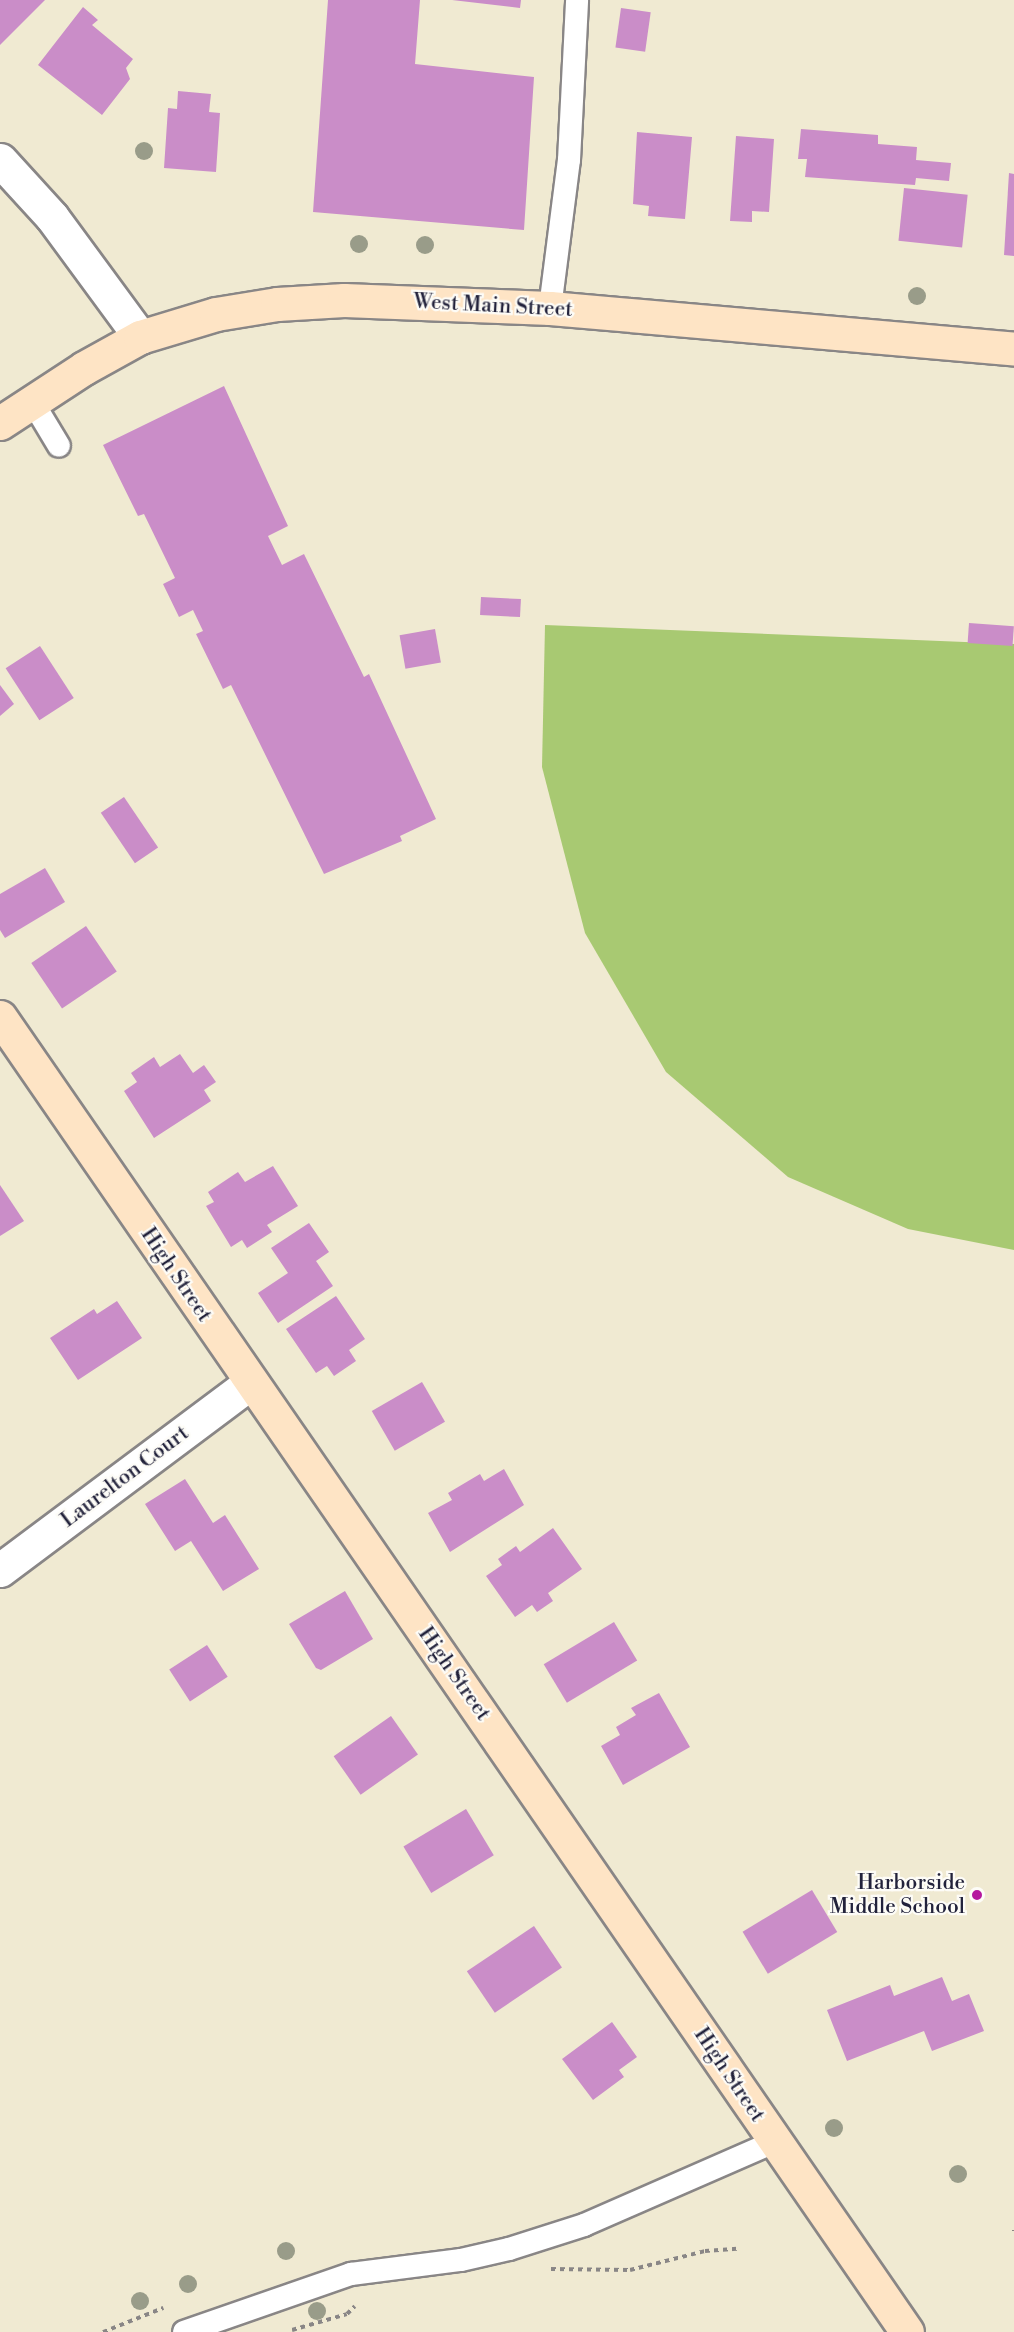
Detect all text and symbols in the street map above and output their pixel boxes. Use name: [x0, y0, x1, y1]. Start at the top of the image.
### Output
street label: West Main Street: [413, 289, 573, 323]
street label: High Street: [135, 1223, 217, 1327]
street label: Laurelton Court: [56, 1421, 194, 1533]
street label: High Street: [413, 1622, 495, 1726]
place label: Harborside Middle School: [830, 1870, 965, 1920]
marker: Harborside Middle School: [970, 1888, 984, 1902]
street label: High Street: [688, 2023, 770, 2127]

